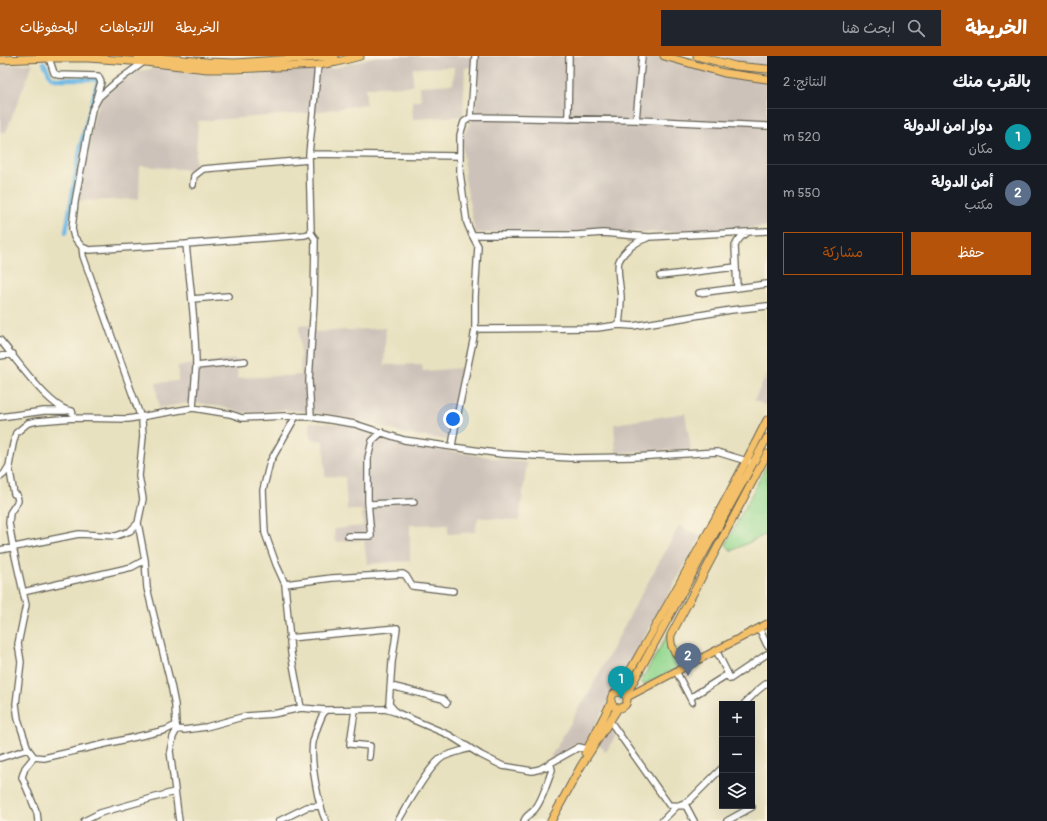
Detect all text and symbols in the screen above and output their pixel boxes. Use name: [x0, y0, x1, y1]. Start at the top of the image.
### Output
search box: [661, 10, 941, 46]
text: الخريطة: [965, 16, 1027, 40]
icon: search: [905, 17, 927, 39]
text: المحفوظات: [20, 19, 78, 36]
text: الاتجاهات: [100, 19, 154, 36]
text: الخريطة: [176, 19, 219, 36]
text: ابحث هنا: [842, 19, 895, 38]
text: بالقرب منك: [953, 71, 1031, 92]
text: النتائج: 2: [783, 74, 827, 90]
text: دوار امن الدولة: [904, 117, 993, 136]
text: 520 m: [783, 129, 821, 145]
text: 1: [1015, 129, 1021, 145]
text: مكان: [969, 141, 993, 157]
text: أمن الدولة: [931, 173, 993, 192]
text: 550 m: [783, 185, 820, 201]
text: 2: [1014, 185, 1022, 201]
text: مكتب: [965, 197, 993, 213]
button: مشاركة: [783, 232, 903, 275]
button: حفظ: [911, 232, 1031, 275]
your location: [443, 409, 463, 429]
pin: 2: [675, 643, 701, 676]
pin: 1: [608, 666, 634, 699]
map controls: [719, 701, 755, 809]
button: +: [719, 701, 755, 737]
button: −: [719, 737, 755, 773]
button: layers: [719, 773, 755, 809]

